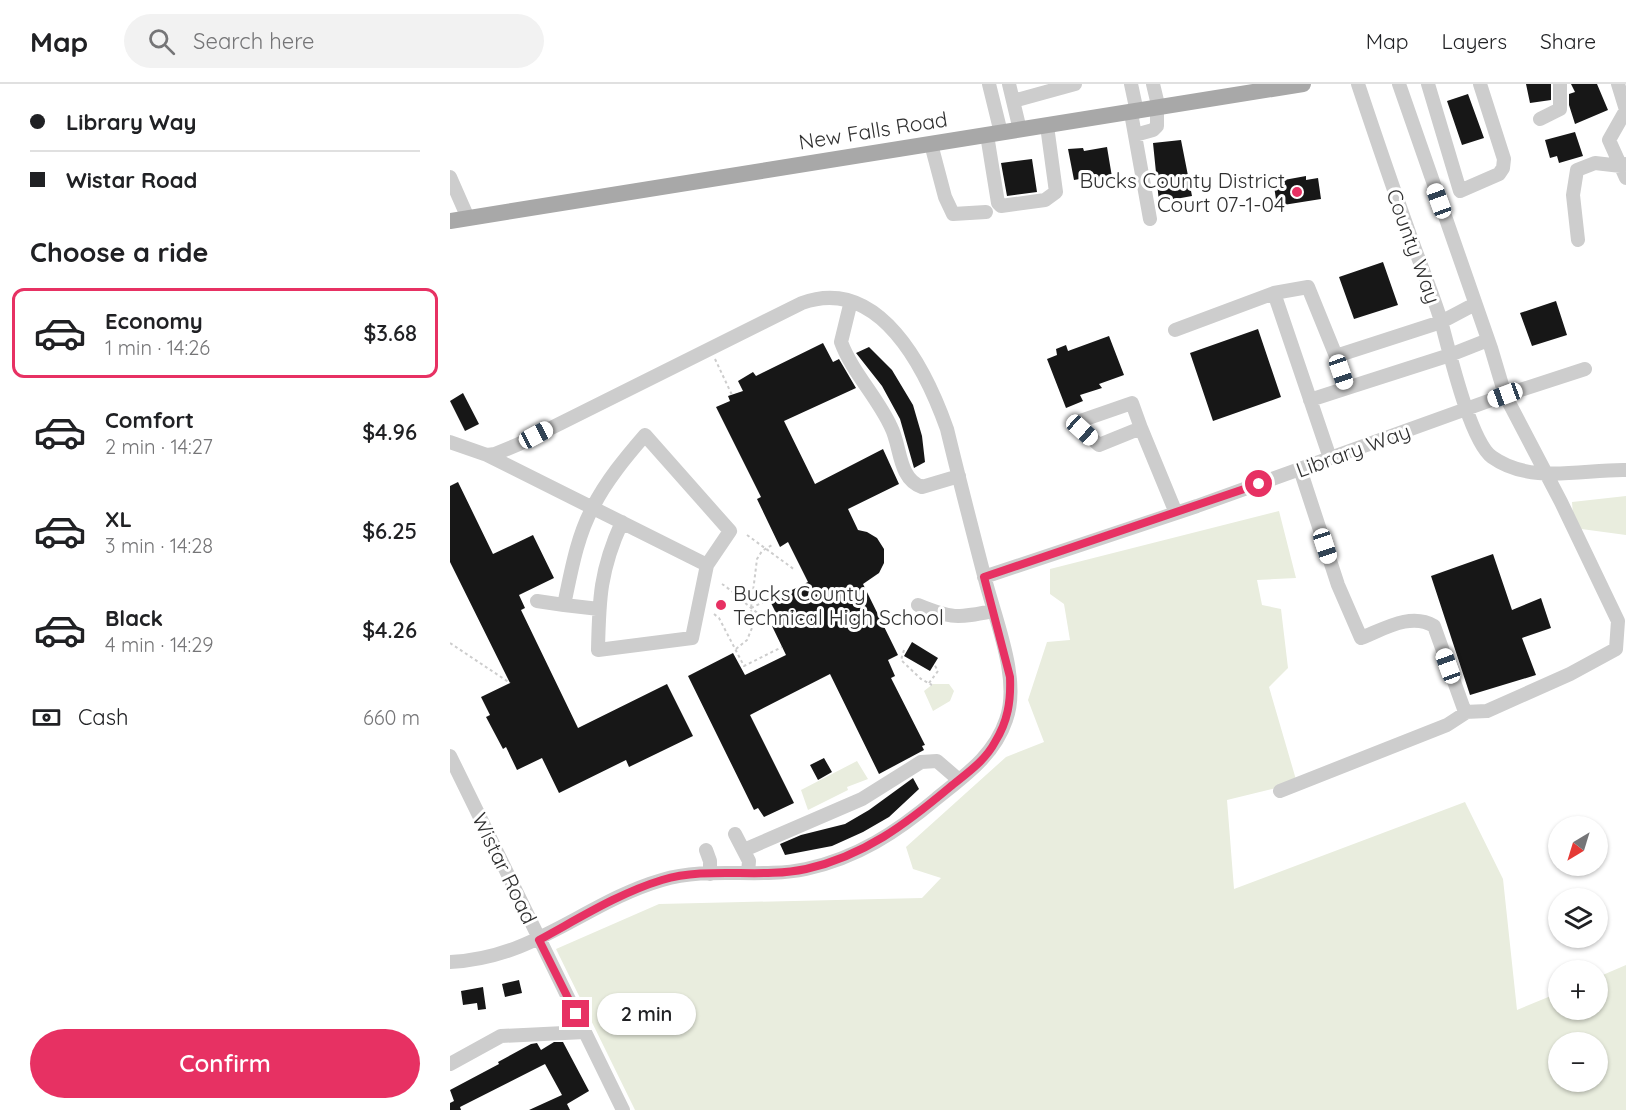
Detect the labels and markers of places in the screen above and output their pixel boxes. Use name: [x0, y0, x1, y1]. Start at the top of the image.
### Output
place label: Bucks County District Court 07-1-04: [1079, 167, 1285, 217]
marker: Bucks County District Court 07-1-04: [1290, 185, 1304, 199]
place label: Bucks County Technical High School: [733, 580, 944, 630]
marker: Bucks County Technical High School: [714, 598, 728, 612]

